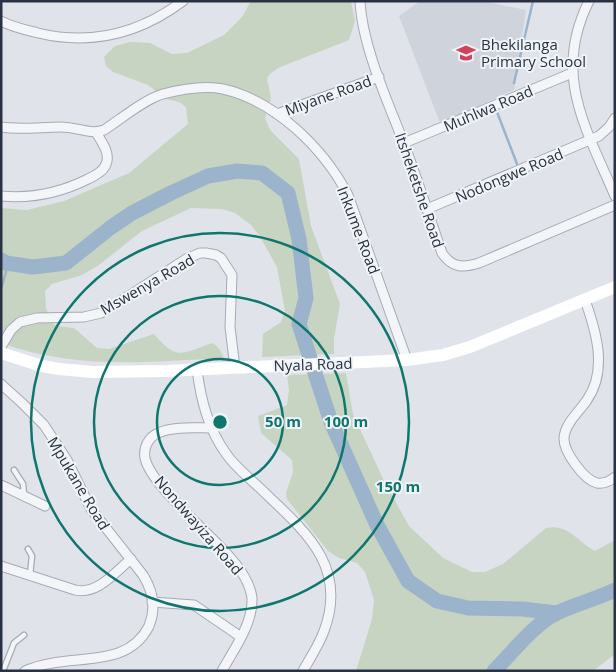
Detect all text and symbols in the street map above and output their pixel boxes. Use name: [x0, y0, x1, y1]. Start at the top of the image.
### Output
place label: Bhekilanga Primary School: [481, 34, 586, 71]
school or university icon: Bhekilanga Primary School: [455, 42, 477, 64]
street label: Miyane Road: [282, 70, 374, 120]
street label: Muhlwa Road: [440, 80, 536, 136]
street label: Itsheketshe Road: [391, 130, 449, 250]
street label: Nodongwe Road: [452, 143, 566, 207]
street label: Inkume Road: [333, 183, 385, 277]
street label: Mswenya Road: [96, 249, 198, 319]
street label: Nyala Road: [273, 353, 353, 375]
text: 50 m: [265, 411, 301, 431]
text: 100 m: [324, 411, 368, 431]
centre of rings: [211, 413, 229, 431]
street label: Mpukane Road: [43, 433, 115, 533]
street label: Nondwayiza Road: [150, 471, 248, 579]
text: 150 m: [376, 476, 420, 496]

